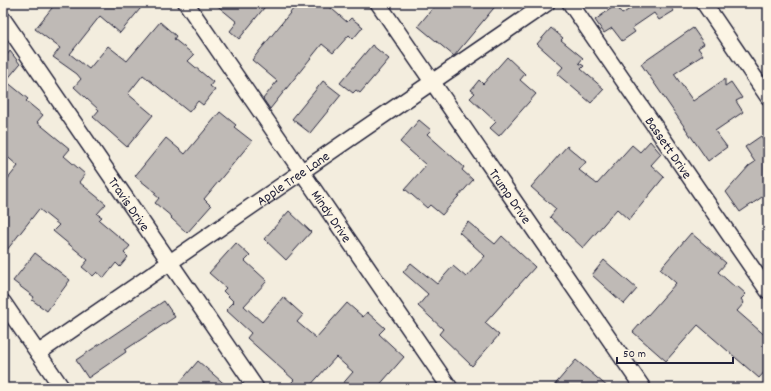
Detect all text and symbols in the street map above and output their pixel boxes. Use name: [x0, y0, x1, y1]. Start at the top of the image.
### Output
street label: Bassett Drive: [639, 113, 696, 184]
street label: Apple Tree Lane: [253, 147, 334, 212]
street label: Trump Drive: [483, 165, 535, 229]
street label: Travis Drive: [102, 174, 154, 236]
street label: Mindy Drive: [305, 187, 355, 247]
scale bar: [617, 339, 733, 365]
text: 50 m: [623, 346, 646, 363]

